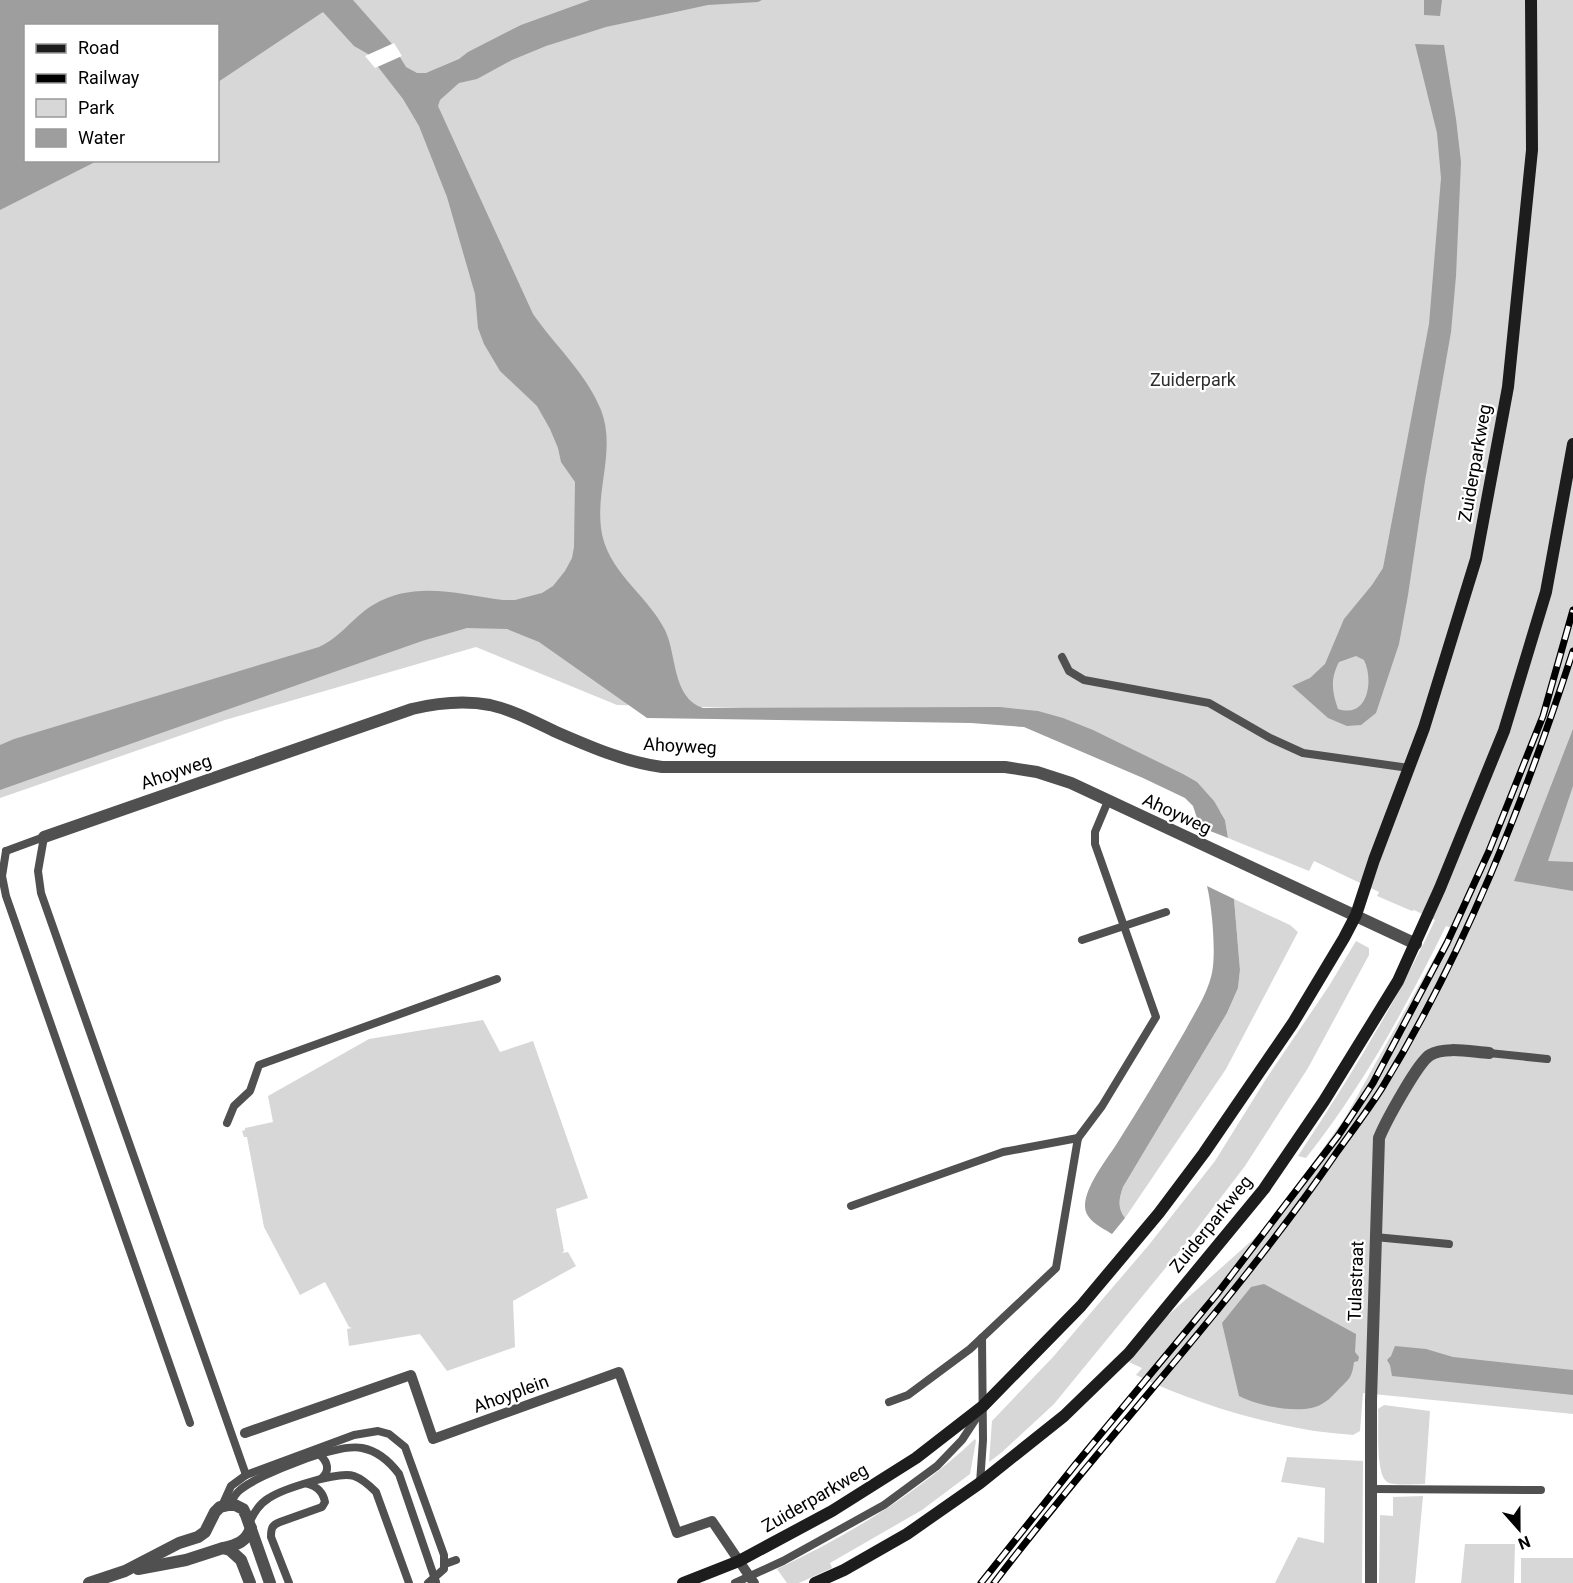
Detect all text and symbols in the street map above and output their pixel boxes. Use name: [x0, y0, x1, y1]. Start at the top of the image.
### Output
legend: [24, 24, 219, 162]
text: Road: [78, 37, 119, 58]
text: Railway: [78, 67, 140, 88]
text: Park: [78, 97, 115, 118]
text: Water: [78, 127, 125, 148]
park label: Zuiderpark: [1150, 369, 1237, 390]
street label: Zuiderparkweg: [1454, 402, 1495, 523]
street label: Ahoyweg: [643, 733, 717, 758]
street label: Ahoyweg: [138, 750, 214, 793]
street label: Ahoyweg: [1139, 788, 1215, 839]
street label: Zuiderparkweg: [1165, 1171, 1256, 1277]
street label: Tulastraat: [1344, 1240, 1367, 1322]
street label: Ahoyplein: [470, 1370, 551, 1417]
street label: Zuiderparkweg: [758, 1459, 872, 1536]
north arrow: [1489, 1499, 1549, 1559]
text: N: [1516, 1532, 1533, 1553]

